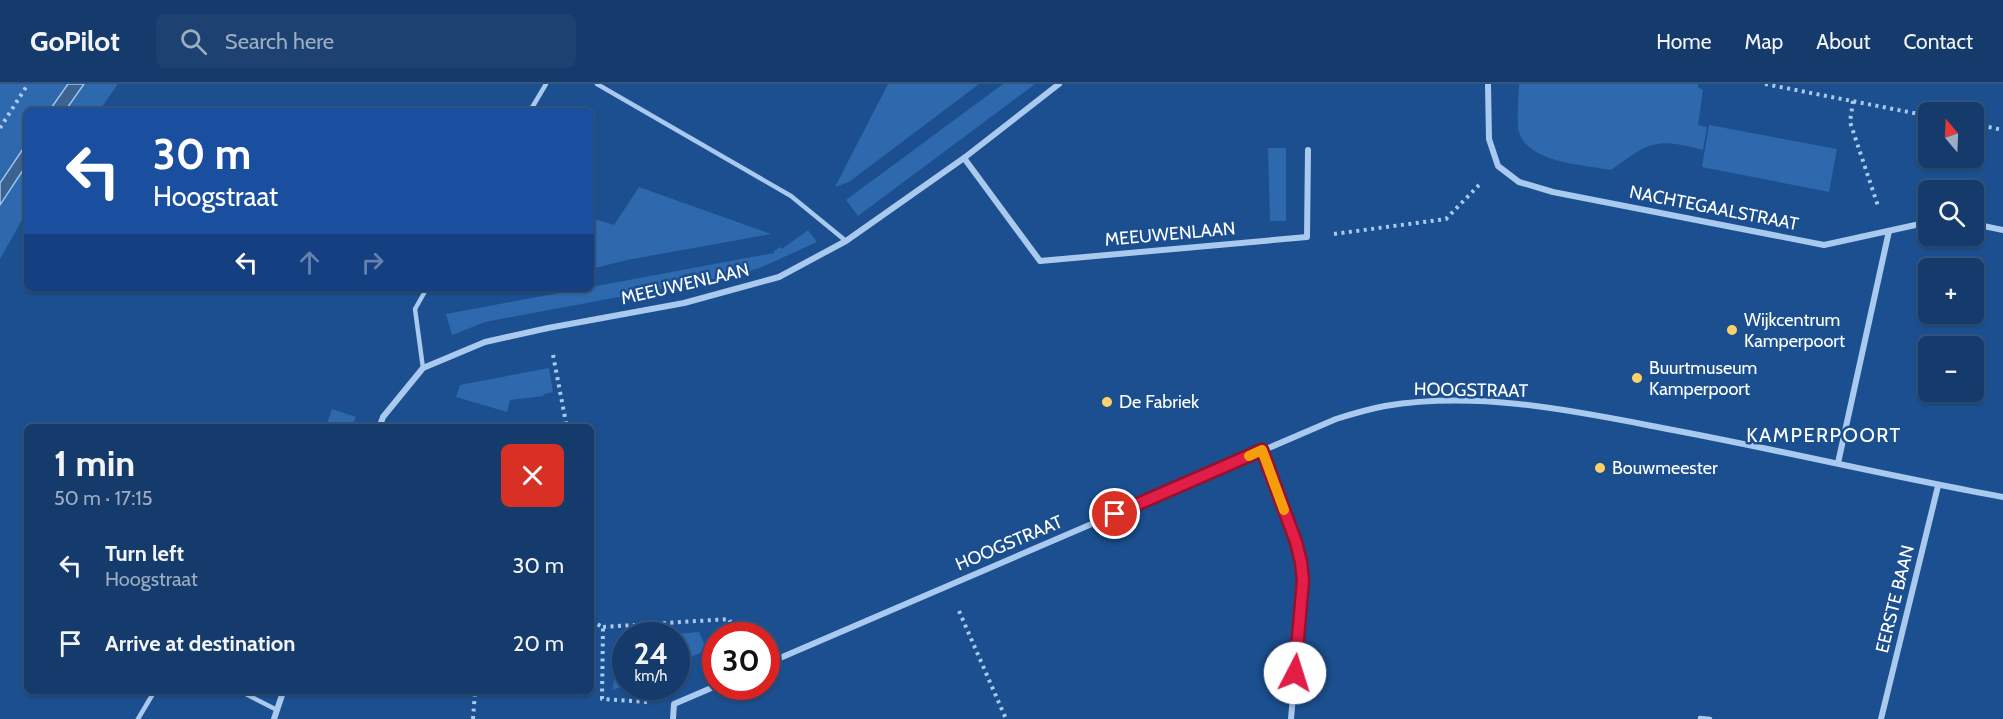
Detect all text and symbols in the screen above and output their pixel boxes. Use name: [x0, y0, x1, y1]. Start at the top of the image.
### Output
search box: [156, 14, 576, 68]
text: GoPilot: [30, 24, 120, 58]
icon: search: [177, 25, 210, 58]
text: Search here: [225, 28, 334, 55]
text: Home: [1656, 29, 1712, 54]
text: Map: [1745, 29, 1783, 54]
text: About: [1816, 29, 1870, 54]
text: Contact: [1903, 29, 1973, 54]
north arrow: [1918, 102, 1984, 168]
map controls: [1918, 102, 1984, 402]
text: 30 m: [153, 128, 251, 180]
icon: left: [54, 132, 132, 210]
text: Hoogstraat: [153, 180, 278, 213]
button: search: [1918, 180, 1984, 246]
street label: NACHTEGAALSTRAAT: [1628, 181, 1801, 235]
street label: MEEUWENLAAN: [1104, 217, 1236, 251]
icon: left: [230, 246, 263, 279]
icon: ahead: [293, 246, 326, 279]
icon: right: [356, 246, 389, 279]
button: +: [1918, 258, 1984, 324]
street label: MEEUWENLAAN: [619, 259, 751, 309]
place label: Wijkcentrum Kamperpoort: [1744, 309, 1845, 352]
marker: Wijkcentrum Kamperpoort: [1725, 323, 1739, 337]
button: −: [1918, 336, 1984, 402]
place label: Buurtmuseum Kamperpoort: [1649, 357, 1757, 400]
marker: Buurtmuseum Kamperpoort: [1630, 371, 1644, 385]
street label: HOOGSTRAAT: [1414, 378, 1529, 402]
place label: De Fabriek: [1119, 391, 1200, 413]
marker: De Fabriek: [1100, 395, 1114, 409]
district label: KAMPERPOORT: [1746, 423, 1902, 447]
text: 1 min: [54, 441, 135, 485]
button: close: [501, 444, 564, 507]
place label: Bouwmeester: [1612, 457, 1718, 479]
marker: Bouwmeester: [1593, 461, 1607, 475]
text: 50 m · 17:15: [54, 486, 153, 510]
pin: [1089, 488, 1140, 539]
icon: arrive: [1098, 497, 1131, 530]
street label: HOOGSTRAAT: [952, 510, 1066, 575]
text: Turn left: [105, 540, 184, 567]
street label: EERSTE BAAN: [1871, 543, 1919, 655]
icon: left: [54, 549, 87, 582]
text: 30 m: [512, 552, 564, 579]
text: Hoogstraat: [105, 567, 198, 591]
speed limit sign: 30: [702, 622, 780, 700]
icon: arrive: [54, 627, 87, 660]
text: Arrive at destination: [105, 630, 295, 657]
text: 20 m: [513, 630, 564, 657]
text: 24: [634, 635, 668, 672]
position arrow: [1263, 641, 1327, 705]
text: km/h: [635, 667, 667, 685]

